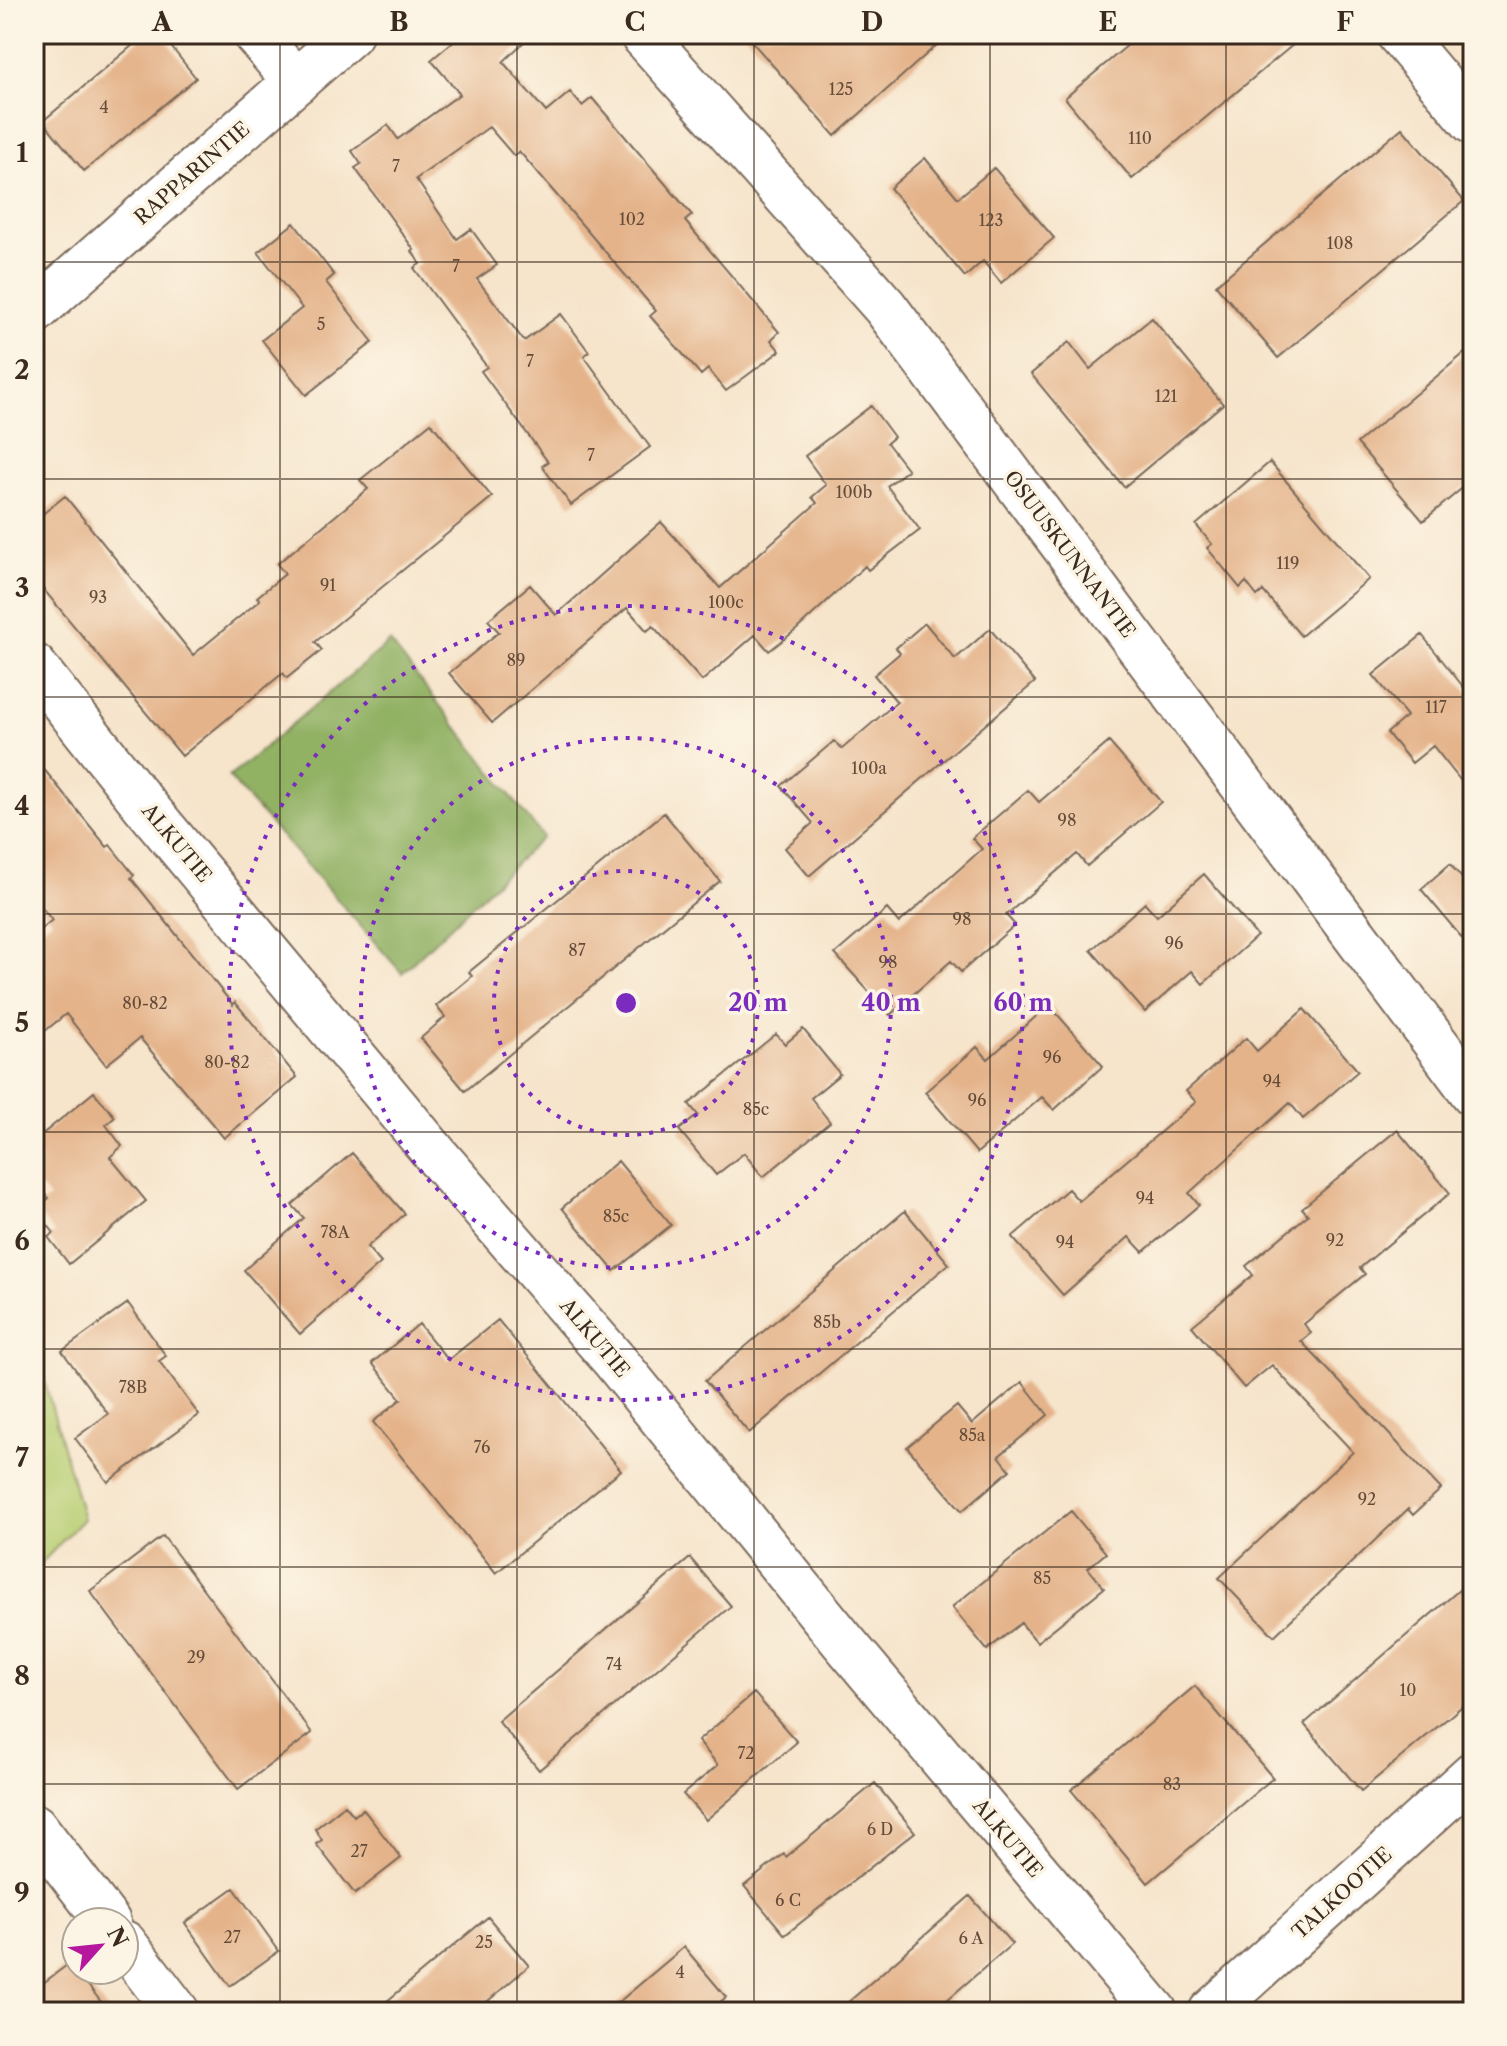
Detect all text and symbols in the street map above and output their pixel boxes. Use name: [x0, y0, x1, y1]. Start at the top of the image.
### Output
text: A: [151, 6, 173, 38]
text: B: [389, 6, 409, 38]
text: C: [625, 6, 645, 38]
text: D: [861, 6, 883, 38]
text: E: [1099, 6, 1117, 38]
text: F: [1336, 6, 1354, 38]
house number: 125: [829, 79, 853, 99]
house number: 4: [99, 97, 109, 117]
street label: RAPPARINTIE: [130, 117, 254, 229]
house number: 110: [1128, 128, 1152, 148]
text: 1: [16, 137, 28, 169]
house number: 7: [392, 156, 400, 176]
house number: 102: [619, 209, 645, 229]
house number: 123: [979, 210, 1003, 230]
house number: 108: [1327, 233, 1353, 253]
house number: 7: [452, 256, 460, 276]
house number: 5: [317, 314, 325, 334]
house number: 7: [526, 351, 534, 371]
text: 2: [14, 354, 30, 386]
house number: 121: [1155, 386, 1178, 406]
house number: 7: [587, 445, 595, 465]
street label: OSUUSKUNNANTIE: [999, 466, 1141, 642]
house number: 100b: [836, 482, 872, 502]
house number: 119: [1277, 553, 1299, 573]
text: 3: [15, 572, 29, 604]
house number: 91: [320, 575, 336, 595]
house number: 93: [89, 587, 107, 607]
house number: 100c: [708, 592, 744, 612]
house number: 89: [507, 650, 525, 670]
house number: 117: [1425, 697, 1447, 717]
house number: 100a: [851, 758, 887, 778]
text: 4: [14, 790, 30, 822]
street label: ALKUTIE: [137, 798, 217, 887]
house number: 98: [1058, 810, 1076, 830]
house number: 98: [953, 909, 971, 929]
house number: 96: [1165, 933, 1183, 953]
house number: 87: [568, 940, 586, 960]
house number: 98: [879, 952, 897, 972]
text: 20 m: [728, 988, 788, 1017]
text: 40 m: [861, 988, 921, 1017]
text: 60 m: [993, 988, 1053, 1017]
centre of rings: [612, 989, 640, 1017]
house number: 80-82: [122, 993, 168, 1013]
text: 5: [15, 1007, 29, 1039]
house number: 96: [1043, 1047, 1061, 1067]
house number: 80-82: [204, 1052, 250, 1072]
house number: 94: [1263, 1071, 1281, 1091]
house number: 96: [968, 1090, 986, 1110]
house number: 85c: [743, 1099, 769, 1119]
house number: 94: [1136, 1188, 1154, 1208]
house number: 85c: [603, 1206, 629, 1226]
house number: 78A: [320, 1222, 351, 1242]
text: 6: [14, 1225, 30, 1257]
house number: 92: [1326, 1230, 1344, 1250]
house number: 94: [1056, 1232, 1074, 1252]
street label: ALKUTIE: [555, 1293, 635, 1382]
house number: 85b: [813, 1312, 841, 1332]
house number: 78B: [119, 1377, 147, 1397]
house number: 85a: [959, 1425, 986, 1445]
house number: 76: [474, 1437, 490, 1457]
text: 7: [15, 1442, 29, 1474]
house number: 92: [1358, 1489, 1376, 1509]
house number: 85: [1033, 1568, 1051, 1588]
house number: 29: [187, 1647, 205, 1667]
house number: 74: [606, 1654, 622, 1674]
text: 8: [14, 1660, 30, 1692]
house number: 10: [1400, 1680, 1416, 1700]
house number: 72: [737, 1743, 755, 1763]
house number: 83: [1163, 1774, 1181, 1794]
street label: ALKUTIE: [968, 1793, 1048, 1882]
house number: 6 D: [867, 1819, 893, 1839]
house number: 27: [350, 1841, 368, 1861]
street label: TALKOOTIE: [1287, 1842, 1397, 1944]
text: 9: [14, 1877, 30, 1909]
house number: 6 C: [775, 1890, 801, 1910]
north arrow: [60, 1906, 140, 1986]
text: N: [101, 1922, 134, 1952]
house number: 27: [223, 1927, 241, 1947]
house number: 6 A: [959, 1928, 985, 1948]
house number: 25: [475, 1932, 493, 1952]
house number: 4: [675, 1962, 685, 1982]

